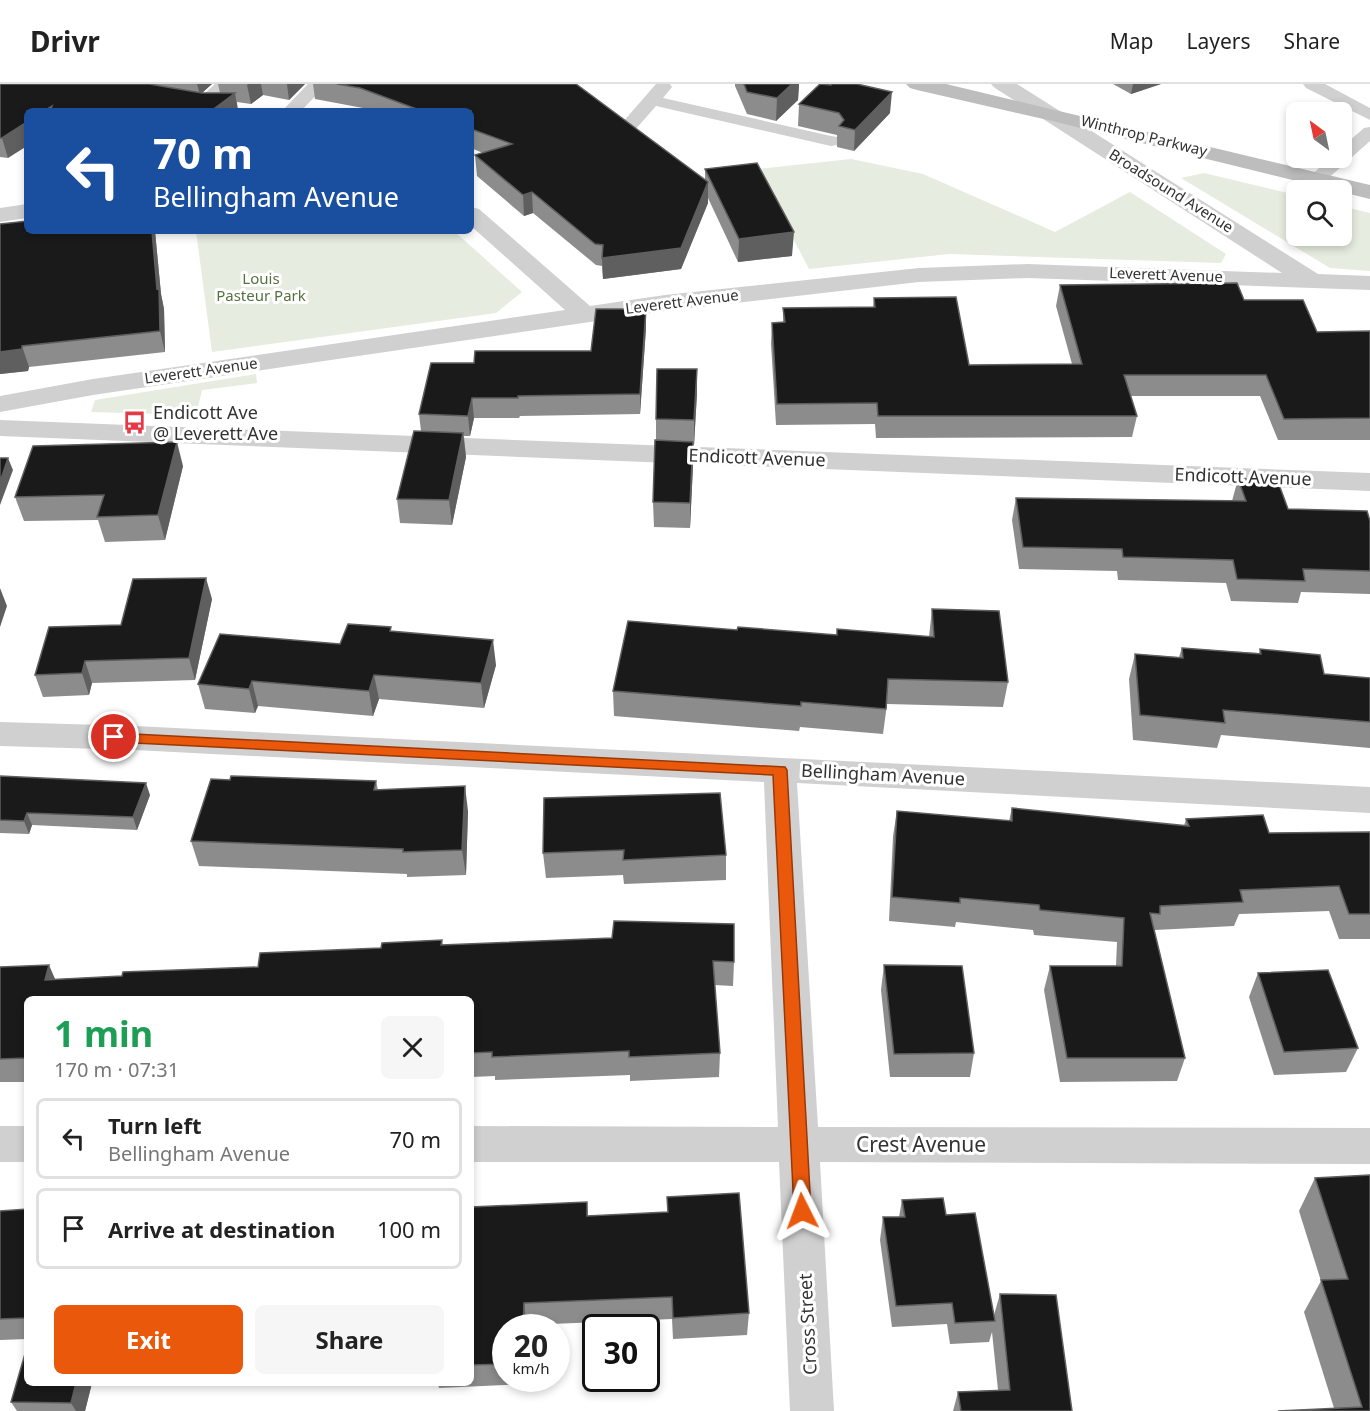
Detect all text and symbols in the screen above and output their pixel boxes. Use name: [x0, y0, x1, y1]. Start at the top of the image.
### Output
text: Drivr: [30, 22, 100, 60]
text: Map: [1110, 27, 1154, 55]
text: Layers: [1187, 27, 1251, 55]
text: Share: [1284, 27, 1340, 55]
north arrow: [1286, 102, 1352, 168]
map controls: [1286, 102, 1352, 246]
street label: Winthrop Parkway: [1079, 110, 1210, 160]
text: 70 m: [153, 124, 253, 181]
icon: left: [54, 132, 132, 210]
street label: Broadsound Avenue: [1106, 144, 1237, 237]
text: Bellingham Avenue: [153, 178, 399, 215]
button: search: [1286, 180, 1352, 246]
street label: Leverett Avenue: [1109, 262, 1223, 286]
park label: Louis Pasteur Park: [216, 268, 306, 305]
street label: Leverett Avenue: [624, 284, 740, 318]
street label: Leverett Avenue: [143, 352, 259, 388]
place label: Endicott Ave @ Leverett Ave: [153, 400, 278, 445]
bus stop icon: Endicott Ave @ Leverett Ave: [122, 410, 148, 436]
street label: Endicott Avenue: [688, 443, 826, 471]
street label: Endicott Avenue: [1174, 462, 1312, 490]
pin: [88, 711, 139, 762]
icon: arrive: [97, 720, 130, 753]
street label: Bellingham Avenue: [801, 758, 966, 790]
text: 1 min: [54, 1009, 153, 1058]
button: close: [381, 1016, 444, 1079]
text: 170 m · 07:31: [54, 1056, 179, 1083]
text: Turn left: [108, 1110, 202, 1140]
icon: left: [57, 1122, 90, 1155]
text: 70 m: [390, 1124, 441, 1154]
street label: Crest Avenue: [856, 1130, 986, 1158]
text: Bellingham Avenue: [108, 1140, 290, 1167]
position arrow: [770, 1179, 834, 1243]
icon: arrive: [57, 1212, 90, 1245]
text: Arrive at destination: [108, 1214, 335, 1244]
text: 100 m: [377, 1214, 441, 1244]
street label: Cross Street: [792, 1272, 822, 1375]
button: Exit: [54, 1305, 243, 1374]
button: Share: [255, 1305, 444, 1374]
speed limit sign: 30: [582, 1314, 660, 1392]
text: 20: [514, 1325, 548, 1366]
text: km/h: [513, 1358, 549, 1378]

